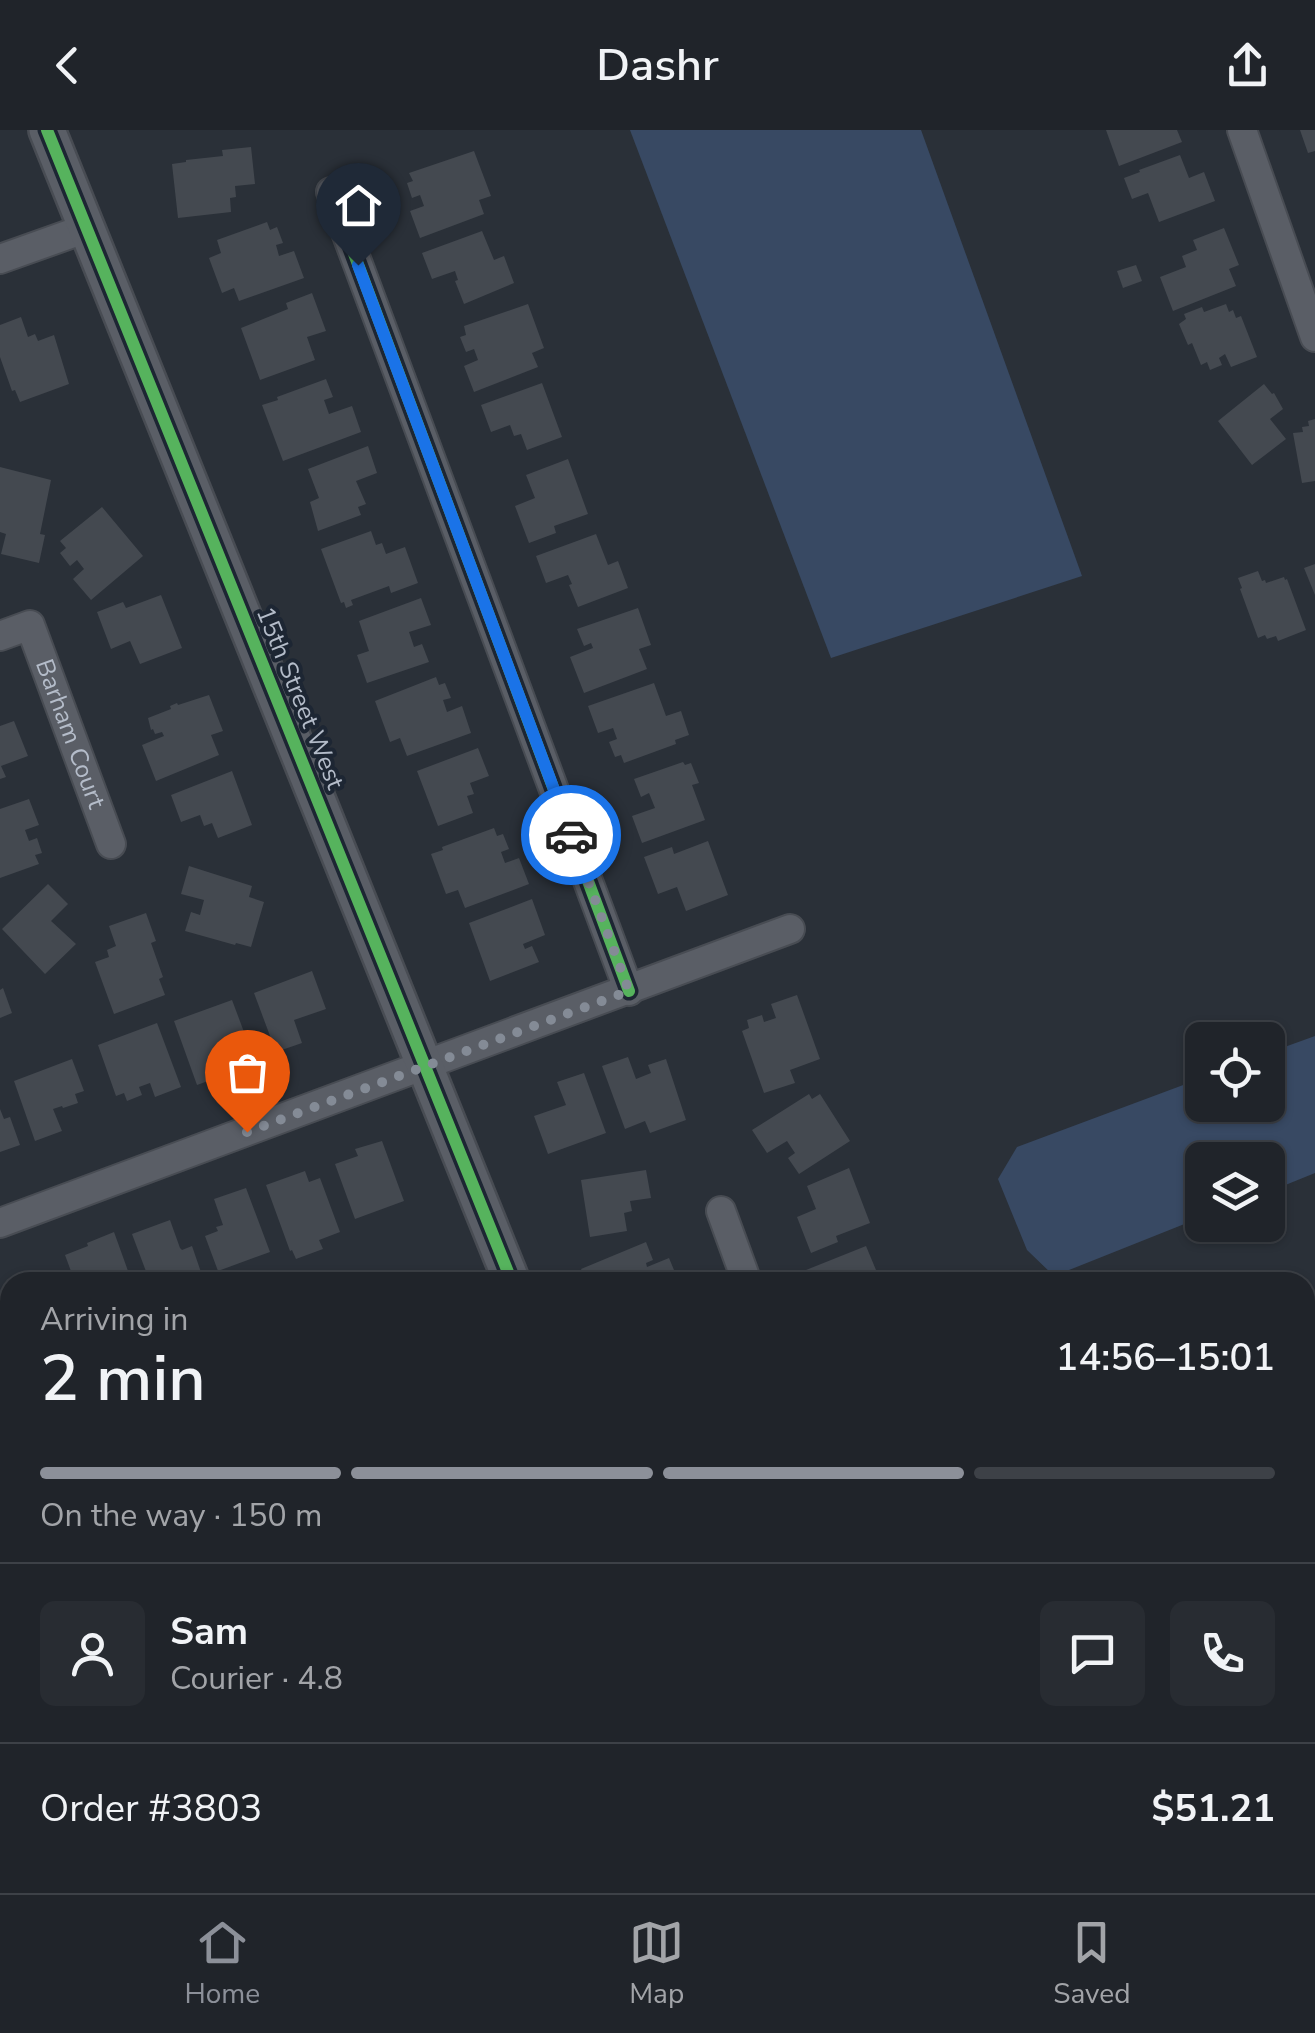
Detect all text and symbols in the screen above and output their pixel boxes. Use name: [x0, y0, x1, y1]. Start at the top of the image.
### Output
text: Dashr: [596, 35, 719, 96]
icon: back: [40, 38, 95, 93]
icon: share: [1220, 38, 1275, 93]
pin: [316, 163, 401, 266]
icon: home: [331, 178, 386, 233]
street label: 15th Street West: [248, 602, 352, 795]
street label: Barham Court: [27, 654, 113, 813]
courier: [521, 785, 621, 885]
icon: car: [544, 808, 599, 863]
map controls: [1185, 1022, 1285, 1242]
button: locate: [1185, 1022, 1285, 1122]
pin: [205, 1030, 290, 1133]
icon: bag: [220, 1045, 275, 1100]
button: layers: [1185, 1142, 1285, 1242]
text: Arriving in: [40, 1298, 188, 1341]
text: 14:56–15:01: [1056, 1332, 1275, 1383]
text: 2 min: [40, 1334, 206, 1423]
text: On the way · 150 m: [40, 1494, 322, 1537]
button: person: [40, 1601, 145, 1706]
button: chat: [1040, 1601, 1145, 1706]
button: phone: [1170, 1601, 1275, 1706]
text: Sam: [170, 1606, 248, 1657]
text: Courier · 4.8: [170, 1657, 343, 1700]
text: Order #3803: [40, 1783, 262, 1834]
text: $51.21: [1152, 1783, 1275, 1834]
tab: Home: [184, 1915, 260, 2013]
tab: Map: [629, 1915, 684, 2013]
tab: Saved: [1053, 1915, 1131, 2013]

